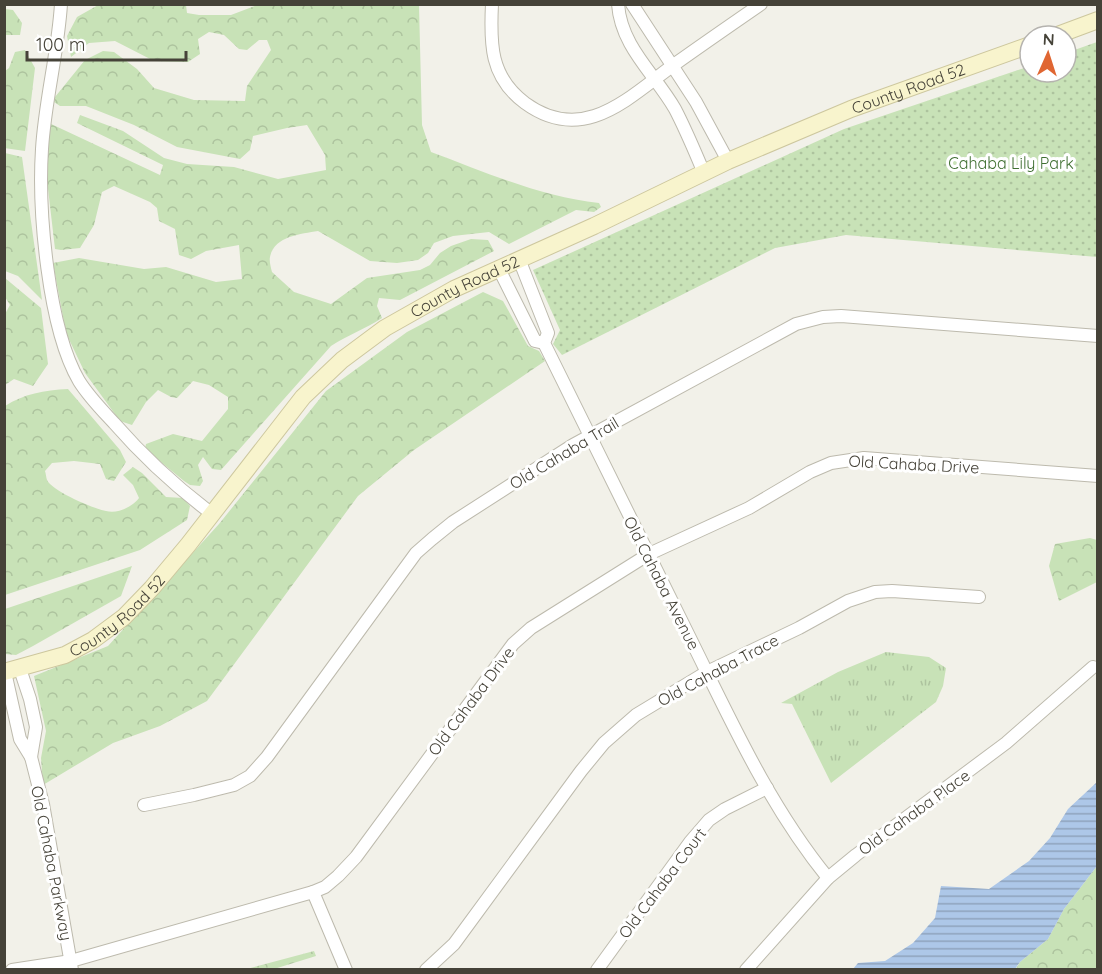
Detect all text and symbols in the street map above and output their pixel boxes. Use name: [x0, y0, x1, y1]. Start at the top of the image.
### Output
scale bar: [27, 24, 186, 62]
north arrow: [1018, 24, 1078, 84]
text: N: [1042, 29, 1055, 49]
text: 100 m: [36, 33, 85, 56]
street label: County Road 52: [849, 59, 968, 118]
park label: Cahaba Lily Park: [948, 153, 1074, 173]
street label: County Road 52: [407, 251, 522, 322]
street label: Old Cahaba Trail: [506, 412, 622, 494]
street label: Old Cahaba Drive: [848, 451, 980, 477]
street label: Old Cahaba Avenue: [620, 513, 704, 653]
street label: County Road 52: [66, 570, 169, 661]
street label: Old Cahaba Trace: [654, 630, 782, 710]
street label: Old Cahaba Drive: [424, 643, 518, 759]
street label: Old Cahaba Place: [854, 765, 974, 859]
street label: Old Cahaba Parkway: [27, 784, 77, 942]
street label: Old Cahaba Court: [614, 824, 710, 942]

